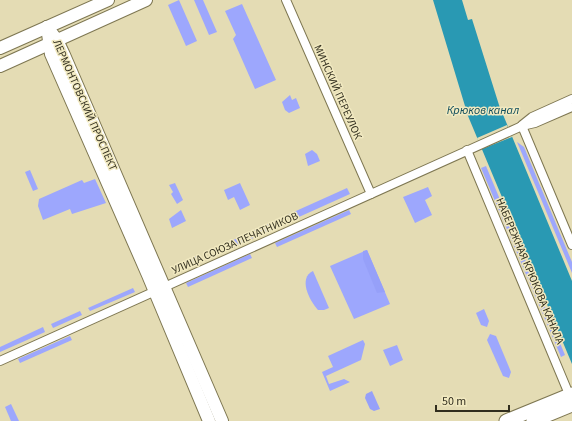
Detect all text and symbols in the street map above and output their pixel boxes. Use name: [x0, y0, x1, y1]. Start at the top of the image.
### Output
street label: ЛЕРМОНТОВСКИЙ ПРОСПЕКТ: [49, 37, 121, 173]
street label: МИНСКИЙ ПЕРЕУЛОК: [310, 42, 366, 142]
water label: Крюков канал: [447, 102, 519, 119]
street label: НАБЕРЕЖНАЯ КРЮКОВА КАНАЛА: [492, 196, 568, 346]
street label: УЛИЦА СОЮЗА ПЕЧАТНИКОВ: [170, 208, 301, 278]
scale bar: [436, 387, 509, 413]
text: 50 m: [442, 393, 466, 410]

